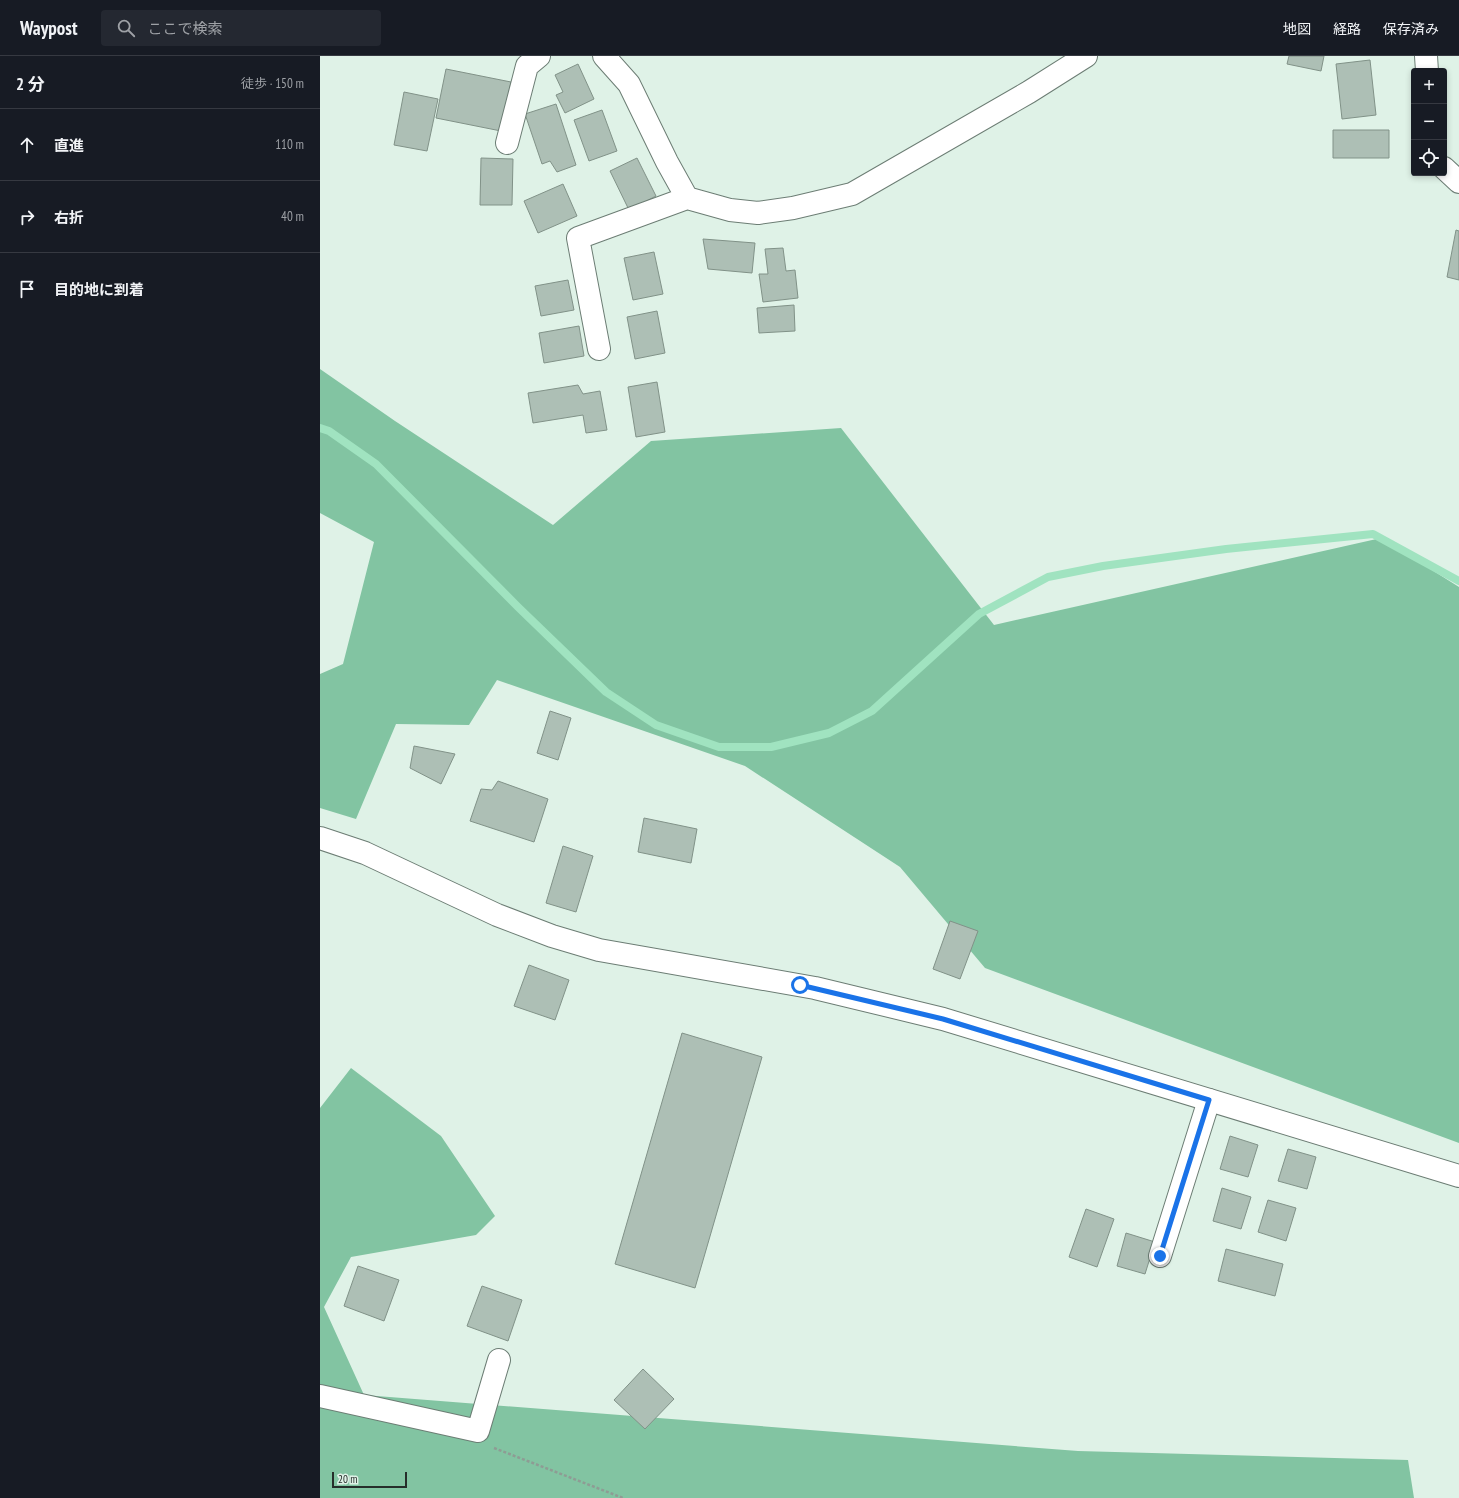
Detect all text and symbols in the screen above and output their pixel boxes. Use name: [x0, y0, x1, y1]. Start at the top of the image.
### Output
search box: [101, 10, 381, 46]
text: Waypost: [20, 16, 77, 40]
icon: search: [115, 17, 137, 39]
text: ここで検索: [147, 19, 222, 38]
text: 地図: [1283, 20, 1311, 38]
text: 経路: [1333, 20, 1361, 38]
text: 保存済み: [1383, 20, 1439, 38]
map controls: [1411, 68, 1447, 176]
button: +: [1411, 68, 1447, 104]
text: 2 分: [16, 73, 45, 95]
text: 徒歩 · 150 m: [241, 75, 304, 92]
button: −: [1411, 104, 1447, 140]
icon: ahead: [16, 134, 38, 156]
text: 直進: [54, 136, 84, 155]
text: 110 m: [275, 136, 304, 153]
button: locate: [1411, 140, 1447, 176]
icon: right: [16, 206, 38, 228]
text: 右折: [54, 208, 84, 227]
text: 40 m: [281, 208, 304, 225]
icon: arrive: [16, 278, 38, 300]
text: 目的地に到着: [54, 280, 144, 299]
route start: [791, 976, 809, 994]
route end: [1151, 1247, 1169, 1265]
scale bar: [332, 1470, 407, 1489]
text: 20 m: [338, 1472, 357, 1486]

